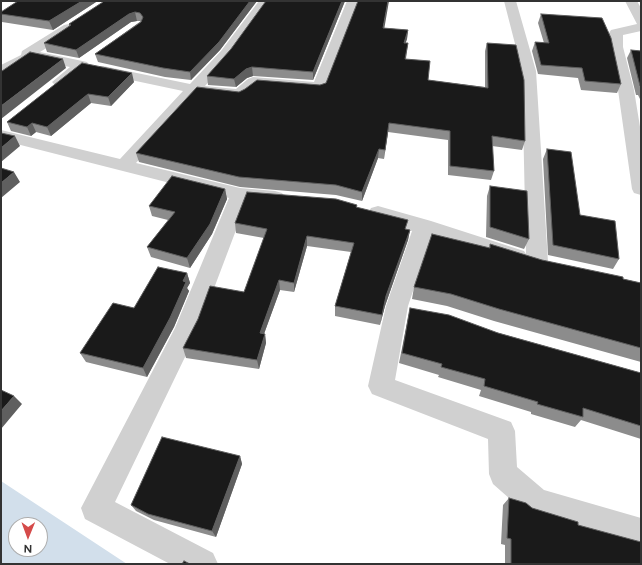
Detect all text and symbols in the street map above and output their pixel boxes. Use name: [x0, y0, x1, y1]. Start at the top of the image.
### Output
north arrow: [8, 517, 48, 557]
text: N: [23, 542, 32, 555]

